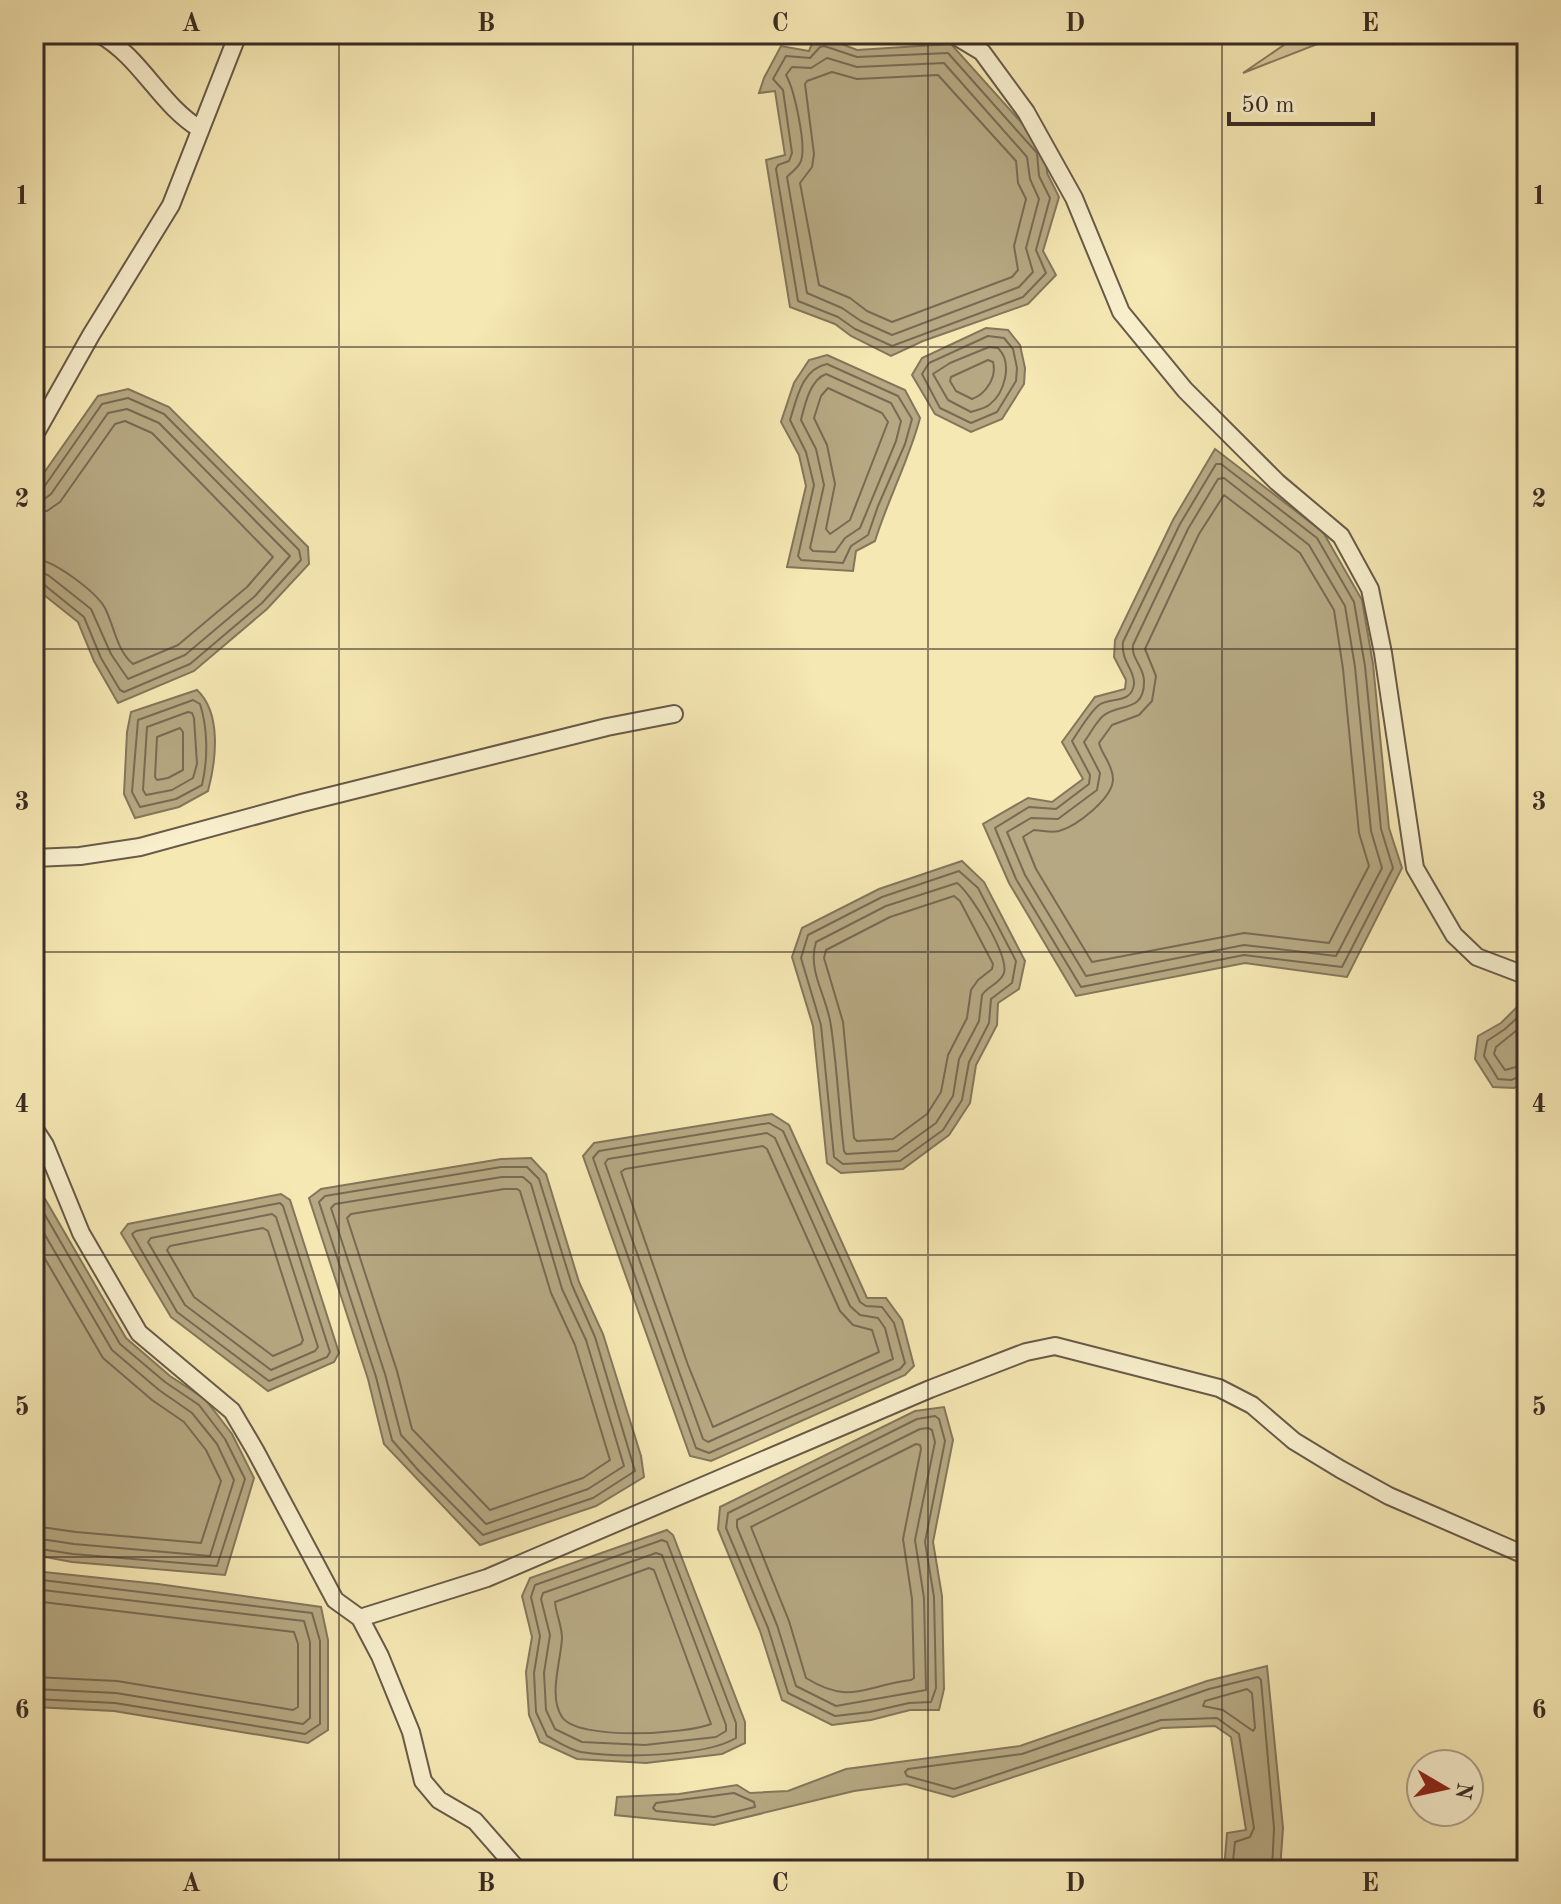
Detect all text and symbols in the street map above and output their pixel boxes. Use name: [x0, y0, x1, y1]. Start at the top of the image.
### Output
text: A: [181, 11, 201, 37]
text: B: [477, 11, 495, 37]
text: C: [771, 11, 789, 37]
text: D: [1065, 11, 1085, 37]
text: E: [1361, 11, 1379, 37]
scale bar: [1229, 76, 1373, 126]
text: 50 m: [1241, 94, 1295, 118]
text: 1: [14, 184, 30, 210]
text: 1: [1531, 184, 1547, 210]
text: 2: [14, 487, 30, 513]
text: 2: [1531, 487, 1547, 513]
text: 3: [14, 790, 30, 816]
text: 3: [1531, 790, 1547, 816]
text: 4: [14, 1092, 30, 1118]
text: 4: [1531, 1092, 1547, 1118]
text: 5: [14, 1395, 30, 1421]
text: 5: [1531, 1395, 1547, 1421]
text: 6: [14, 1698, 30, 1724]
text: 6: [1531, 1698, 1547, 1724]
north arrow: [1405, 1748, 1485, 1828]
text: N: [1451, 1781, 1475, 1801]
text: A: [181, 1871, 201, 1897]
text: B: [477, 1871, 495, 1897]
text: C: [771, 1871, 789, 1897]
text: D: [1065, 1871, 1085, 1897]
text: E: [1361, 1871, 1379, 1897]

